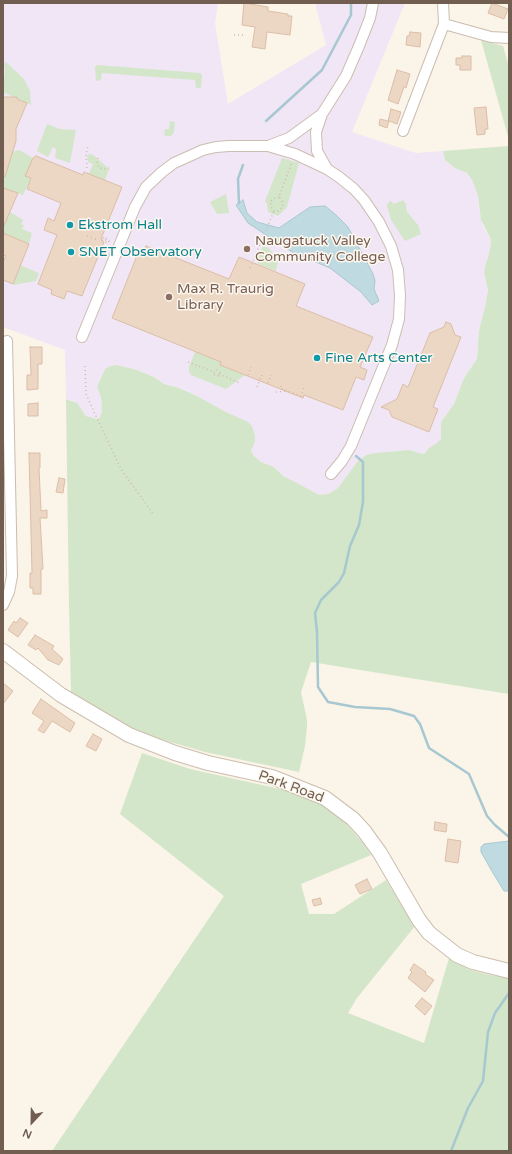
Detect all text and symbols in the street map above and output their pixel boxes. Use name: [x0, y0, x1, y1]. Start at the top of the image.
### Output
place label: Ekstrom Hall: [78, 217, 162, 233]
marker: Ekstrom Hall: [65, 220, 75, 230]
place label: Naugatuck Valley Community College: [255, 233, 385, 266]
place label: SNET Observatory: [79, 244, 202, 260]
marker: Naugatuck Valley Community College: [242, 244, 252, 254]
marker: SNET Observatory: [66, 247, 76, 257]
place label: Max R. Traurig Library: [177, 281, 274, 314]
marker: Max R. Traurig Library: [164, 292, 174, 302]
place label: Fine Arts Center: [325, 350, 433, 366]
marker: Fine Arts Center: [312, 353, 322, 363]
street label: Park Road: [256, 767, 326, 807]
north arrow: [12, 1102, 52, 1142]
text: N: [21, 1126, 34, 1141]

